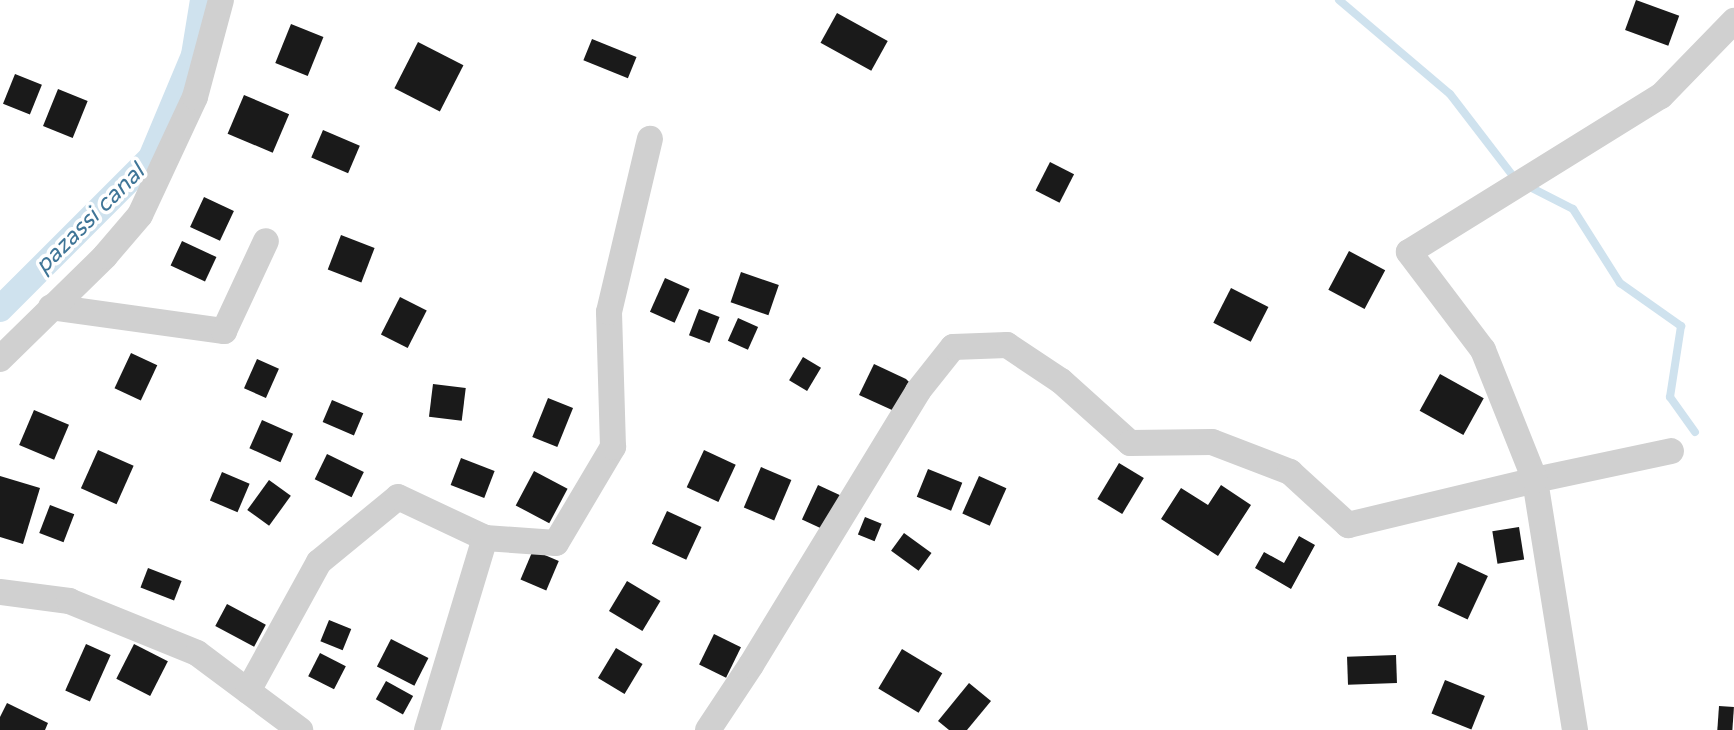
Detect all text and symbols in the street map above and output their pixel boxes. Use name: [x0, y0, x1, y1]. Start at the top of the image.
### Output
water label: pazassi canal: [30, 159, 150, 279]

